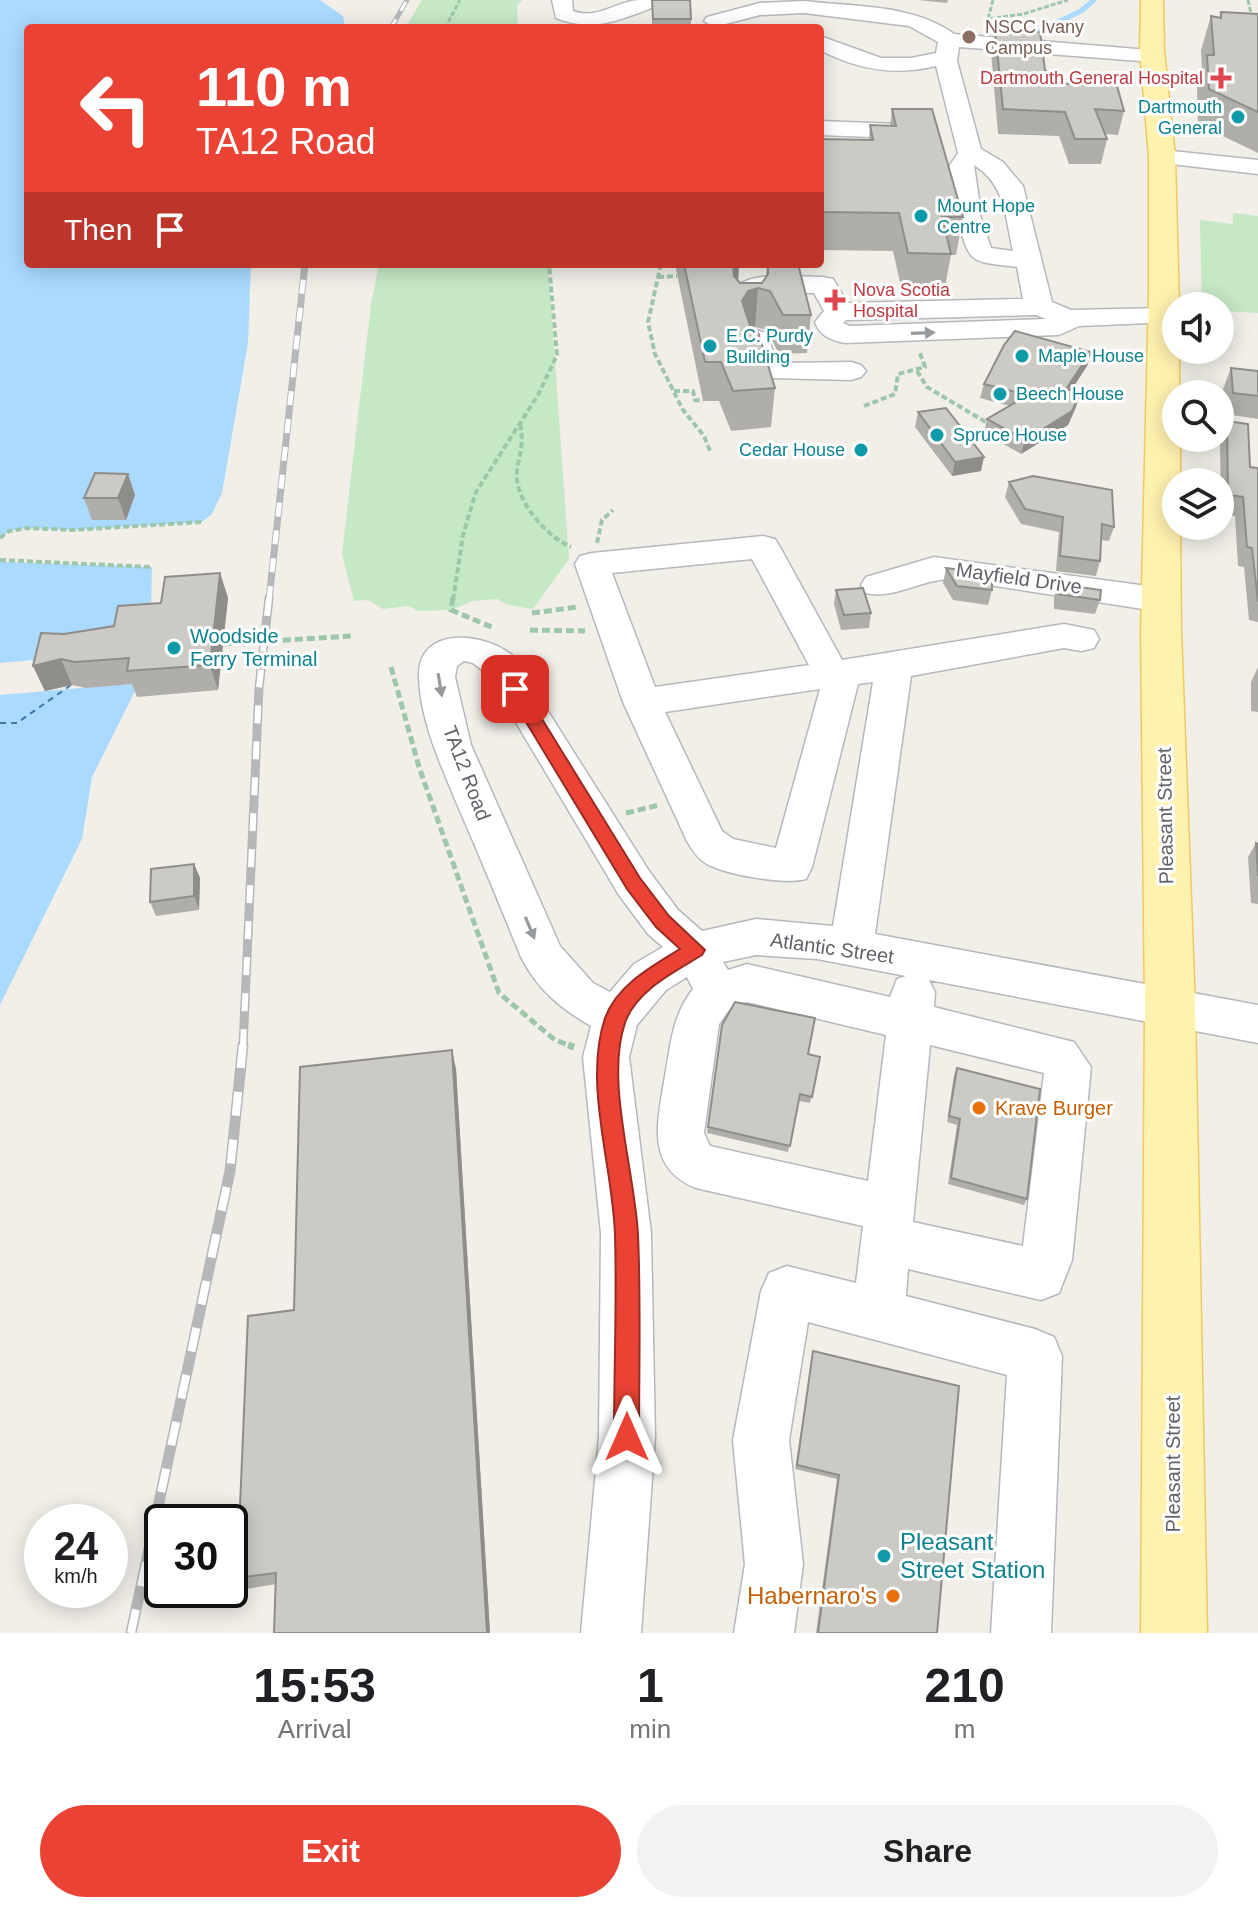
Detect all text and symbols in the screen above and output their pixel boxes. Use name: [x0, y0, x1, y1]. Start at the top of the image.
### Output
place label: NSCC Ivany Campus: [985, 17, 1084, 58]
marker: NSCC Ivany Campus: [960, 28, 978, 46]
text: 110 m: [196, 55, 352, 118]
icon: left: [64, 56, 168, 160]
marker: Dartmouth General Hospital: [1210, 67, 1232, 89]
place label: Dartmouth General Hospital: [980, 68, 1203, 88]
place label: Dartmouth General: [1138, 97, 1222, 138]
marker: Dartmouth General: [1229, 108, 1247, 126]
text: TA12 Road: [196, 121, 375, 162]
place label: Mount Hope Centre: [937, 196, 1035, 237]
marker: Mount Hope Centre: [912, 207, 930, 225]
icon: arrive: [148, 208, 192, 252]
text: Then: [64, 213, 132, 246]
place label: Nova Scotia Hospital: [853, 280, 951, 321]
marker: Nova Scotia Hospital: [824, 289, 846, 311]
map controls: [1162, 292, 1234, 540]
button: sound: [1162, 292, 1234, 364]
place label: E.C. Purdy Building: [726, 326, 813, 367]
one-way arrow: [911, 326, 936, 339]
marker: E.C. Purdy Building: [701, 337, 719, 355]
place label: Maple House: [1038, 346, 1144, 366]
marker: Maple House: [1013, 347, 1031, 365]
button: search: [1162, 380, 1234, 452]
place label: Beech House: [1016, 384, 1124, 404]
marker: Beech House: [991, 385, 1009, 403]
place label: Spruce House: [953, 425, 1067, 445]
marker: Spruce House: [928, 426, 946, 444]
place label: Cedar House: [739, 440, 845, 460]
marker: Cedar House: [852, 441, 870, 459]
button: layers: [1162, 468, 1234, 540]
street label: Mayfield Drive: [955, 558, 1083, 598]
place label: Woodside Ferry Terminal: [190, 625, 317, 670]
marker: Woodside Ferry Terminal: [165, 639, 183, 657]
pin: [481, 655, 549, 723]
icon: arrive: [493, 667, 537, 711]
one-way arrow: [434, 673, 447, 698]
street label: TA12 Road: [439, 723, 495, 823]
street label: Pleasant Street: [1153, 747, 1177, 885]
one-way arrow: [524, 916, 537, 939]
street label: Atlantic Street: [769, 928, 896, 968]
place label: Krave Burger: [995, 1097, 1113, 1119]
marker: Krave Burger: [970, 1099, 988, 1117]
position arrow: [585, 1395, 669, 1479]
street label: Pleasant Street: [1162, 1395, 1184, 1532]
speed limit sign: 30: [144, 1504, 248, 1608]
text: 24: [54, 1524, 98, 1568]
place label: Pleasant Street Station: [900, 1528, 1045, 1583]
marker: Pleasant Street Station: [875, 1547, 893, 1565]
text: km/h: [54, 1565, 98, 1587]
place label: Habernaro's: [747, 1582, 877, 1609]
marker: Habernaro's: [884, 1587, 902, 1605]
text: 15:53: [253, 1659, 376, 1712]
text: 1: [637, 1659, 664, 1712]
text: 210: [925, 1659, 1005, 1712]
text: Arrival: [278, 1714, 352, 1744]
text: min: [629, 1714, 671, 1744]
text: m: [954, 1714, 975, 1744]
button: Exit: [40, 1805, 621, 1897]
button: Share: [637, 1805, 1218, 1897]

